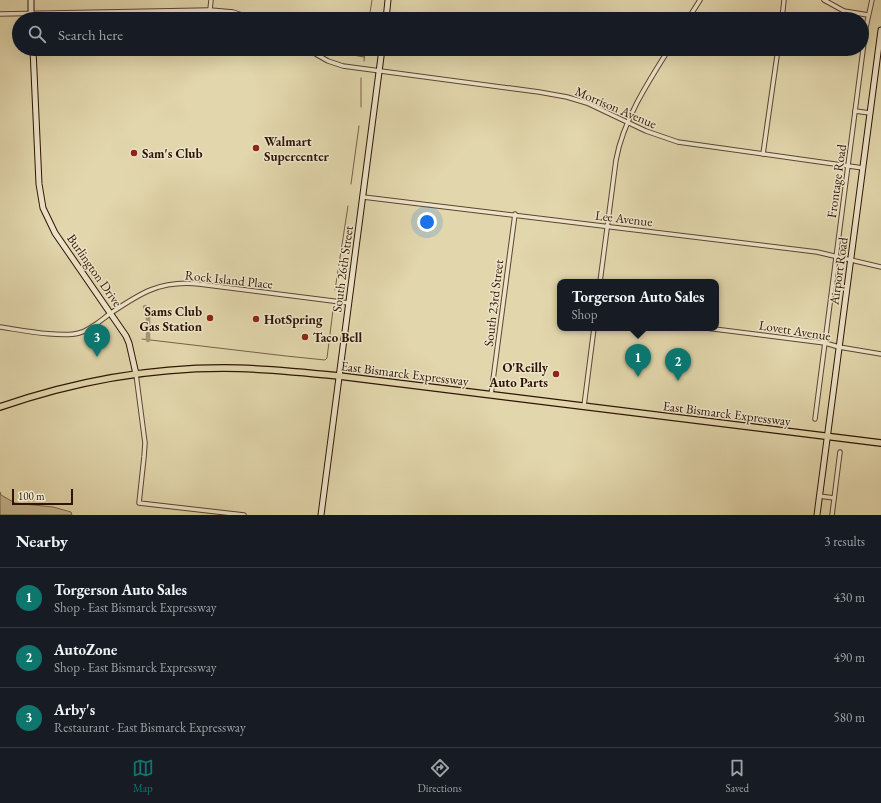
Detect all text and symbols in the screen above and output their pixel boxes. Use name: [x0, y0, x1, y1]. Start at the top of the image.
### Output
search box: [12, 12, 869, 56]
icon: search: [26, 23, 48, 45]
text: Search here: [58, 25, 123, 44]
street label: Morrison Avenue: [572, 83, 659, 132]
place label: Walmart Supercenter: [264, 133, 330, 165]
marker: Walmart Supercenter: [251, 143, 261, 153]
street label: Frontage Road: [823, 143, 850, 219]
place label: Sam's Club: [142, 145, 202, 162]
marker: Sam's Club: [129, 148, 139, 158]
street label: Lee Avenue: [594, 207, 654, 230]
your location: [417, 212, 437, 232]
street label: South 26th Street: [328, 225, 357, 313]
street label: Burlington Drive: [63, 230, 126, 310]
street label: Airport Road: [825, 236, 852, 307]
street label: South 23rd Street: [480, 259, 507, 347]
street label: Rock Island Place: [184, 266, 274, 293]
popup: [557, 279, 719, 331]
text: Torgerson Auto Sales: [572, 287, 704, 306]
place label: Sams Club Gas Station: [140, 303, 203, 335]
text: Shop: [572, 306, 598, 323]
place label: HotSpring: [264, 311, 323, 328]
marker: Sams Club Gas Station: [205, 313, 215, 323]
marker: HotSpring: [251, 314, 261, 324]
street label: Lovett Avenue: [758, 316, 832, 345]
pin: 3: [84, 324, 110, 357]
place label: Taco Bell: [313, 329, 363, 346]
marker: Taco Bell: [300, 332, 310, 342]
pin: 1: [625, 344, 651, 377]
pin: 2: [665, 348, 691, 381]
street label: East Bismarck Expressway: [340, 357, 470, 390]
place label: O'Reilly Auto Parts: [488, 359, 549, 391]
marker: O'Reilly Auto Parts: [551, 369, 561, 379]
street label: East Bismarck Expressway: [662, 397, 792, 430]
scale bar: [12, 487, 73, 506]
text: 100 m: [18, 489, 45, 503]
text: Nearby: [16, 530, 68, 552]
text: 3 results: [824, 533, 865, 550]
text: Torgerson Auto Sales: [54, 580, 187, 599]
text: 1: [26, 589, 32, 606]
text: 430 m: [834, 589, 865, 606]
text: Shop · East Bismarck Expressway: [54, 599, 216, 616]
text: AutoZone: [54, 640, 117, 659]
text: 2: [26, 649, 32, 666]
text: 490 m: [834, 649, 865, 666]
text: Shop · East Bismarck Expressway: [54, 659, 216, 676]
text: Arby's: [54, 700, 95, 719]
text: 3: [26, 709, 32, 726]
text: 580 m: [834, 709, 865, 726]
text: Restaurant · East Bismarck Expressway: [54, 719, 246, 736]
tab: Map: [132, 757, 154, 795]
tab: Directions: [418, 757, 462, 795]
tab: Saved: [726, 757, 749, 795]

